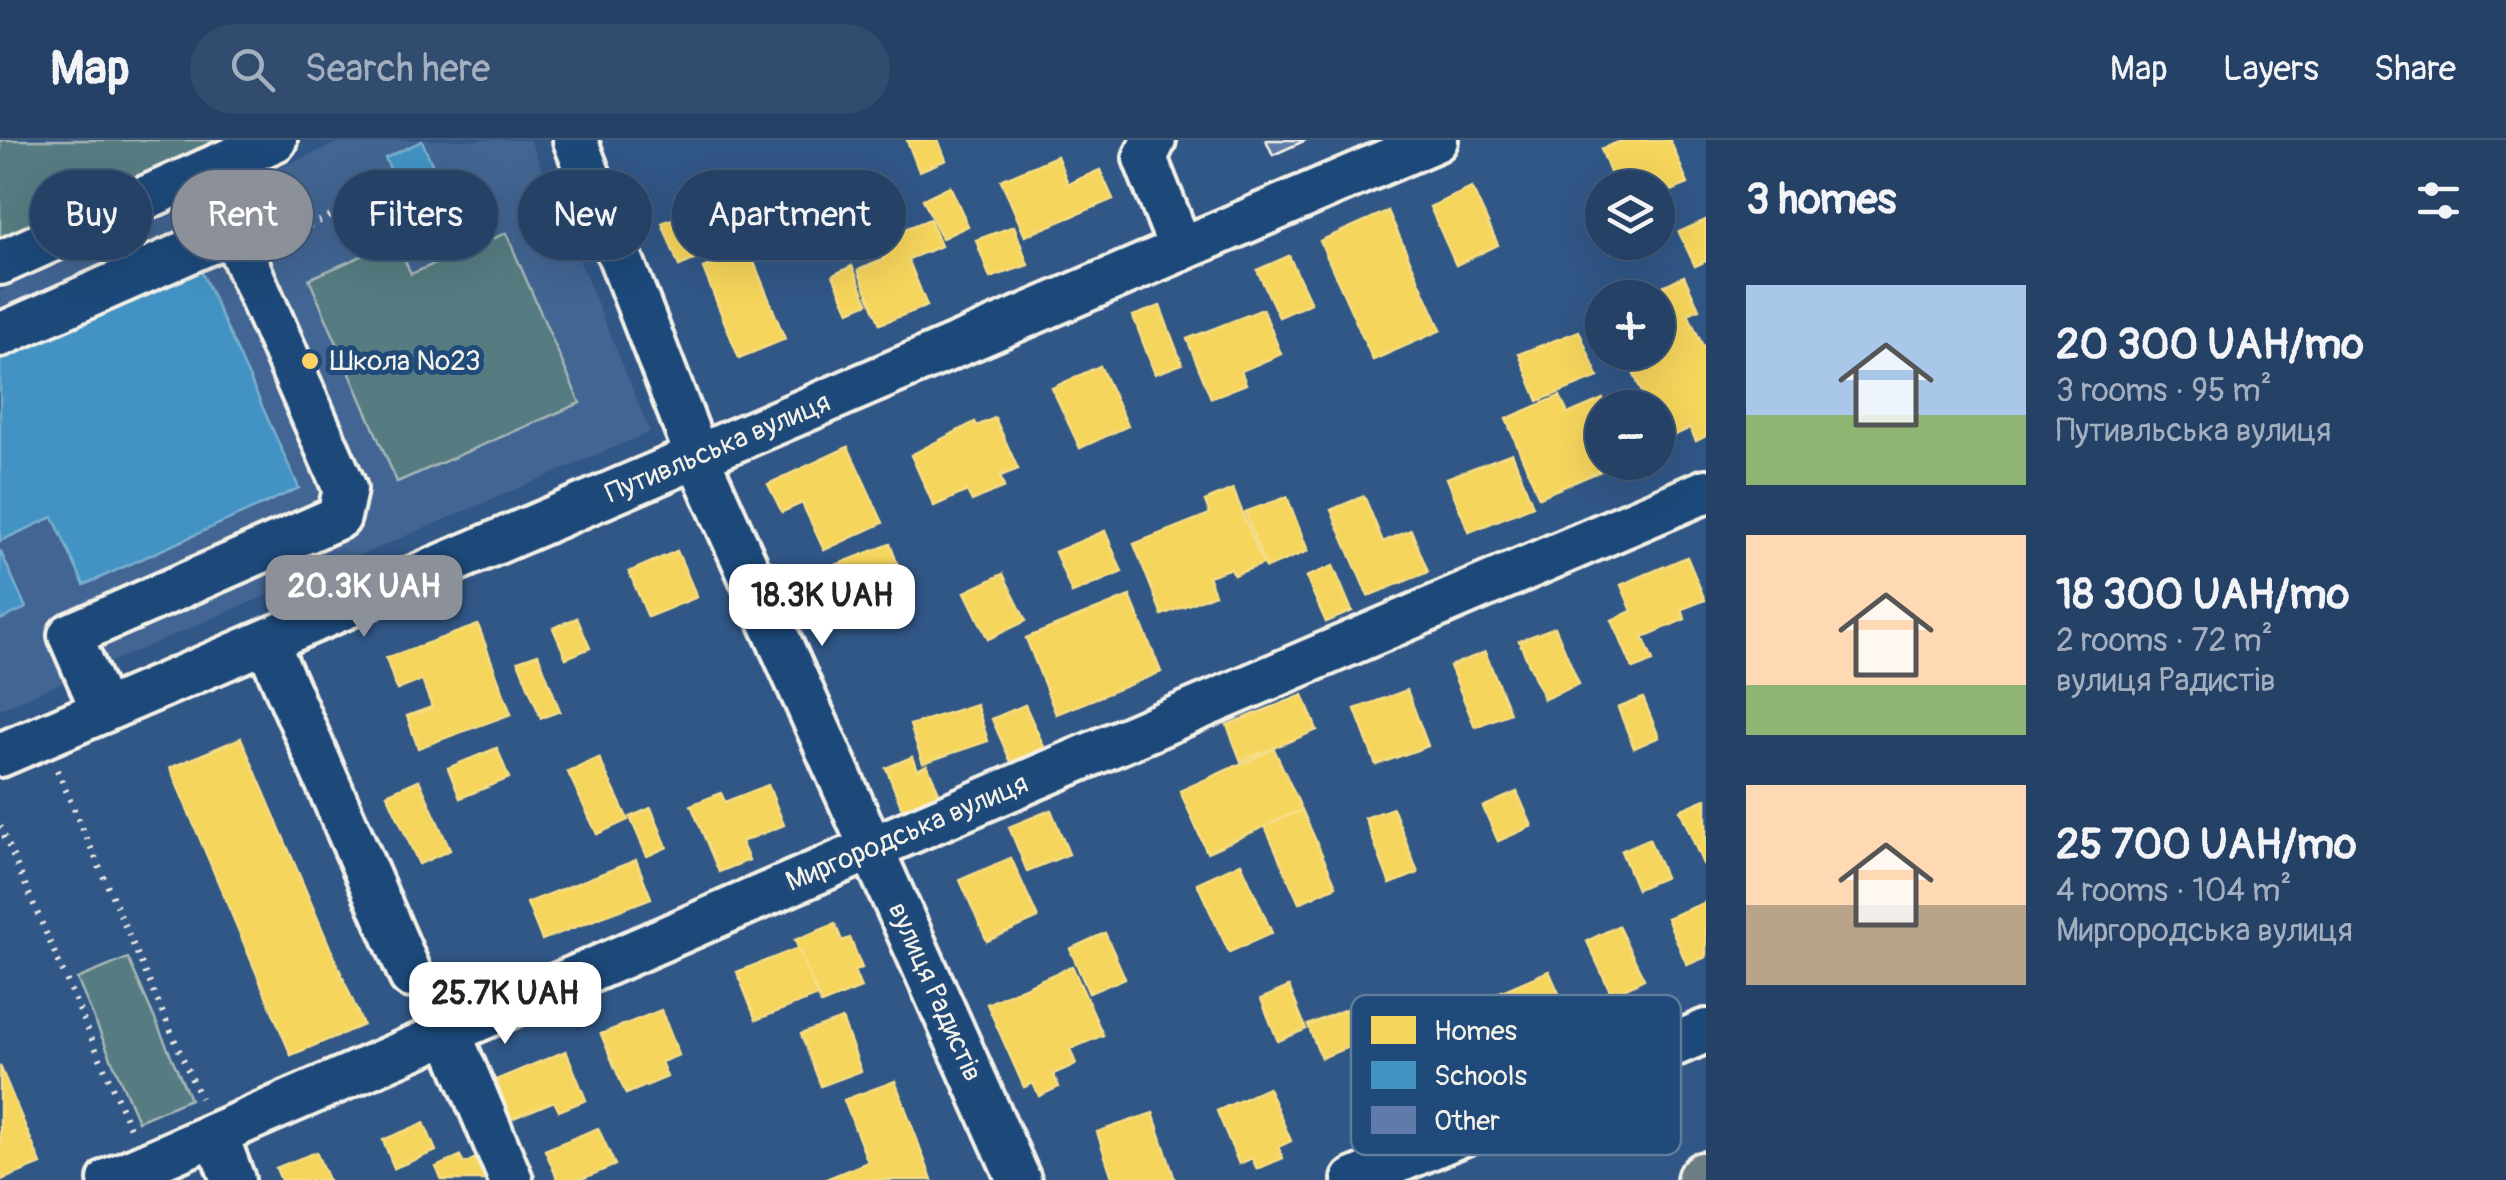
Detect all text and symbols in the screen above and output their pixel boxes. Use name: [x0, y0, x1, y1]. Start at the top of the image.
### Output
search box: [190, 24, 890, 114]
text: Map: [50, 39, 130, 99]
icon: search: [225, 42, 280, 97]
text: Search here: [305, 45, 490, 93]
text: Map: [2110, 47, 2168, 91]
text: Layers: [2223, 47, 2319, 91]
text: Share: [2374, 47, 2456, 91]
chip: Buy: [30, 170, 152, 260]
chip: Rent: [172, 170, 313, 260]
chip: Filters: [333, 170, 498, 260]
chip: New: [518, 170, 652, 260]
chip: Apartment: [672, 170, 906, 260]
map controls: [1585, 170, 1675, 480]
button: layers: [1585, 170, 1675, 260]
icon: filters: [2411, 173, 2466, 228]
text: 3 homes: [1746, 174, 1896, 226]
button: +: [1585, 280, 1675, 370]
text: 20 300 UAH/mo: [2056, 319, 2364, 371]
icon: home: [1826, 325, 1946, 445]
place label: Школа №23: [330, 344, 481, 379]
marker: Школа №23: [299, 350, 321, 372]
text: 3 rooms · 95 m²: [2056, 371, 2272, 411]
street label: Путивльська вулиця: [600, 385, 836, 511]
button: −: [1585, 390, 1675, 480]
text: Путивльська вулиця: [2056, 411, 2331, 451]
pin: 20.3K UAH: [250, 555, 478, 640]
pin: 18.3K UAH: [708, 564, 936, 649]
text: 20.3K UAH: [287, 567, 441, 607]
text: 18 300 UAH/mo: [2056, 569, 2349, 621]
icon: home: [1826, 575, 1946, 695]
text: 18.3K UAH: [751, 576, 893, 616]
text: 2 rooms · 72 m²: [2056, 621, 2273, 661]
text: вулиця Радистів: [2056, 661, 2276, 701]
street label: Миргородська вулиця: [781, 766, 1033, 900]
text: 25 700 UAH/mo: [2056, 819, 2357, 871]
icon: home: [1826, 825, 1946, 945]
text: 4 rooms · 104 m²: [2056, 871, 2291, 911]
street label: вулиця Радистів: [880, 897, 990, 1087]
text: Миргородська вулиця: [2056, 911, 2353, 951]
pin: 25.7K UAH: [391, 962, 619, 1047]
text: 25.7K UAH: [431, 974, 579, 1014]
legend: [1351, 995, 1681, 1155]
text: Homes: [1434, 1014, 1518, 1049]
text: Schools: [1434, 1059, 1527, 1094]
text: Other: [1434, 1104, 1500, 1139]

